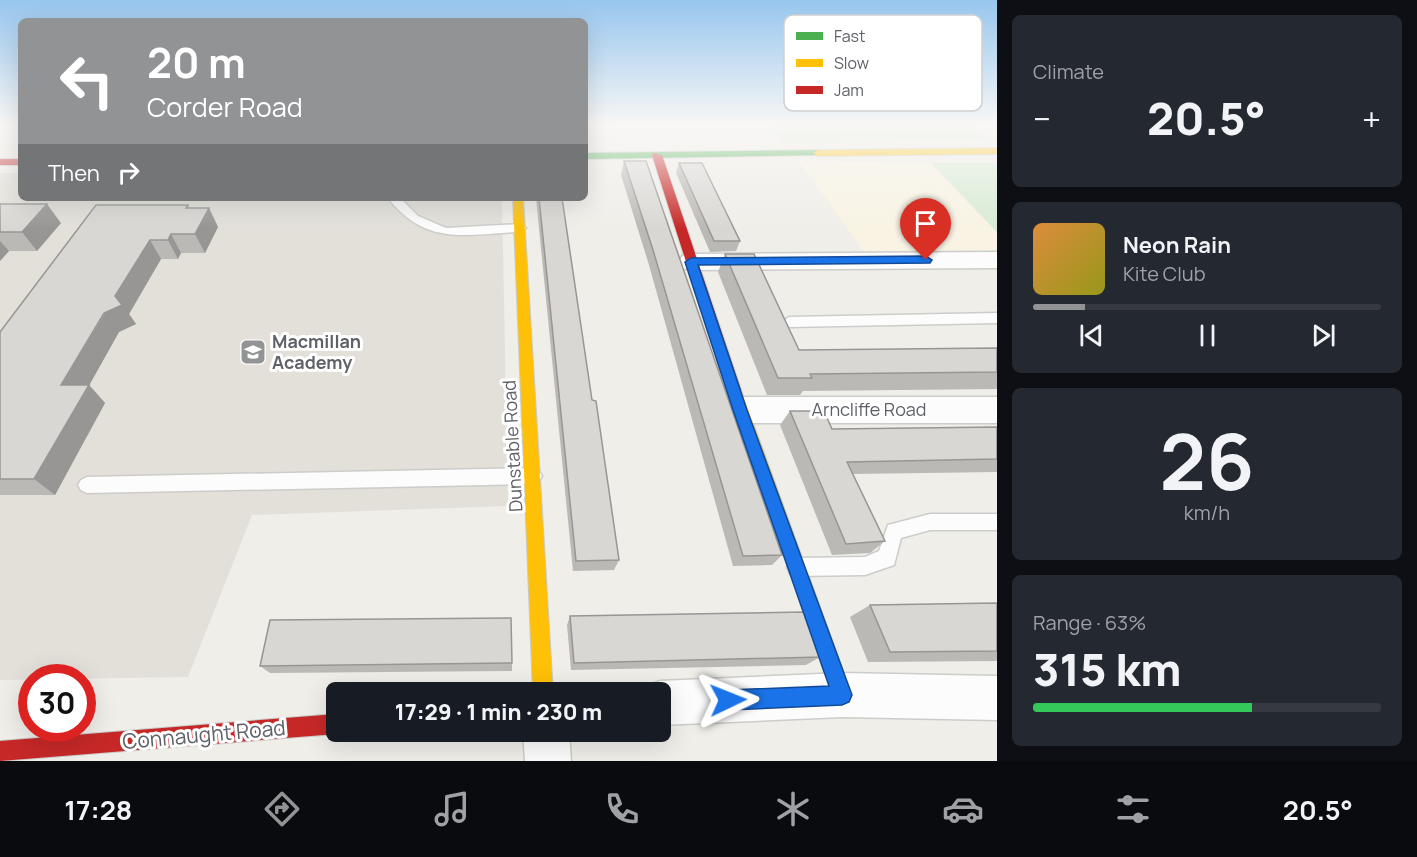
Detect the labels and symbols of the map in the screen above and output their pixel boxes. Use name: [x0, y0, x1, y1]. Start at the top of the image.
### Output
legend: [784, 15, 982, 111]
text: Fast: [834, 25, 865, 47]
text: Slow: [834, 52, 869, 74]
text: Jam: [834, 79, 864, 101]
pin: [900, 198, 951, 260]
place label: Macmillan Academy: [272, 329, 361, 374]
school or university icon: Macmillan Academy: [238, 337, 268, 367]
street label: Dunstable Road: [497, 380, 527, 512]
street label: Arncliffe Road: [812, 397, 926, 421]
speed limit sign: 30: [18, 664, 96, 742]
position arrow: [696, 668, 760, 732]
street label: Connaught Road: [121, 713, 287, 755]

